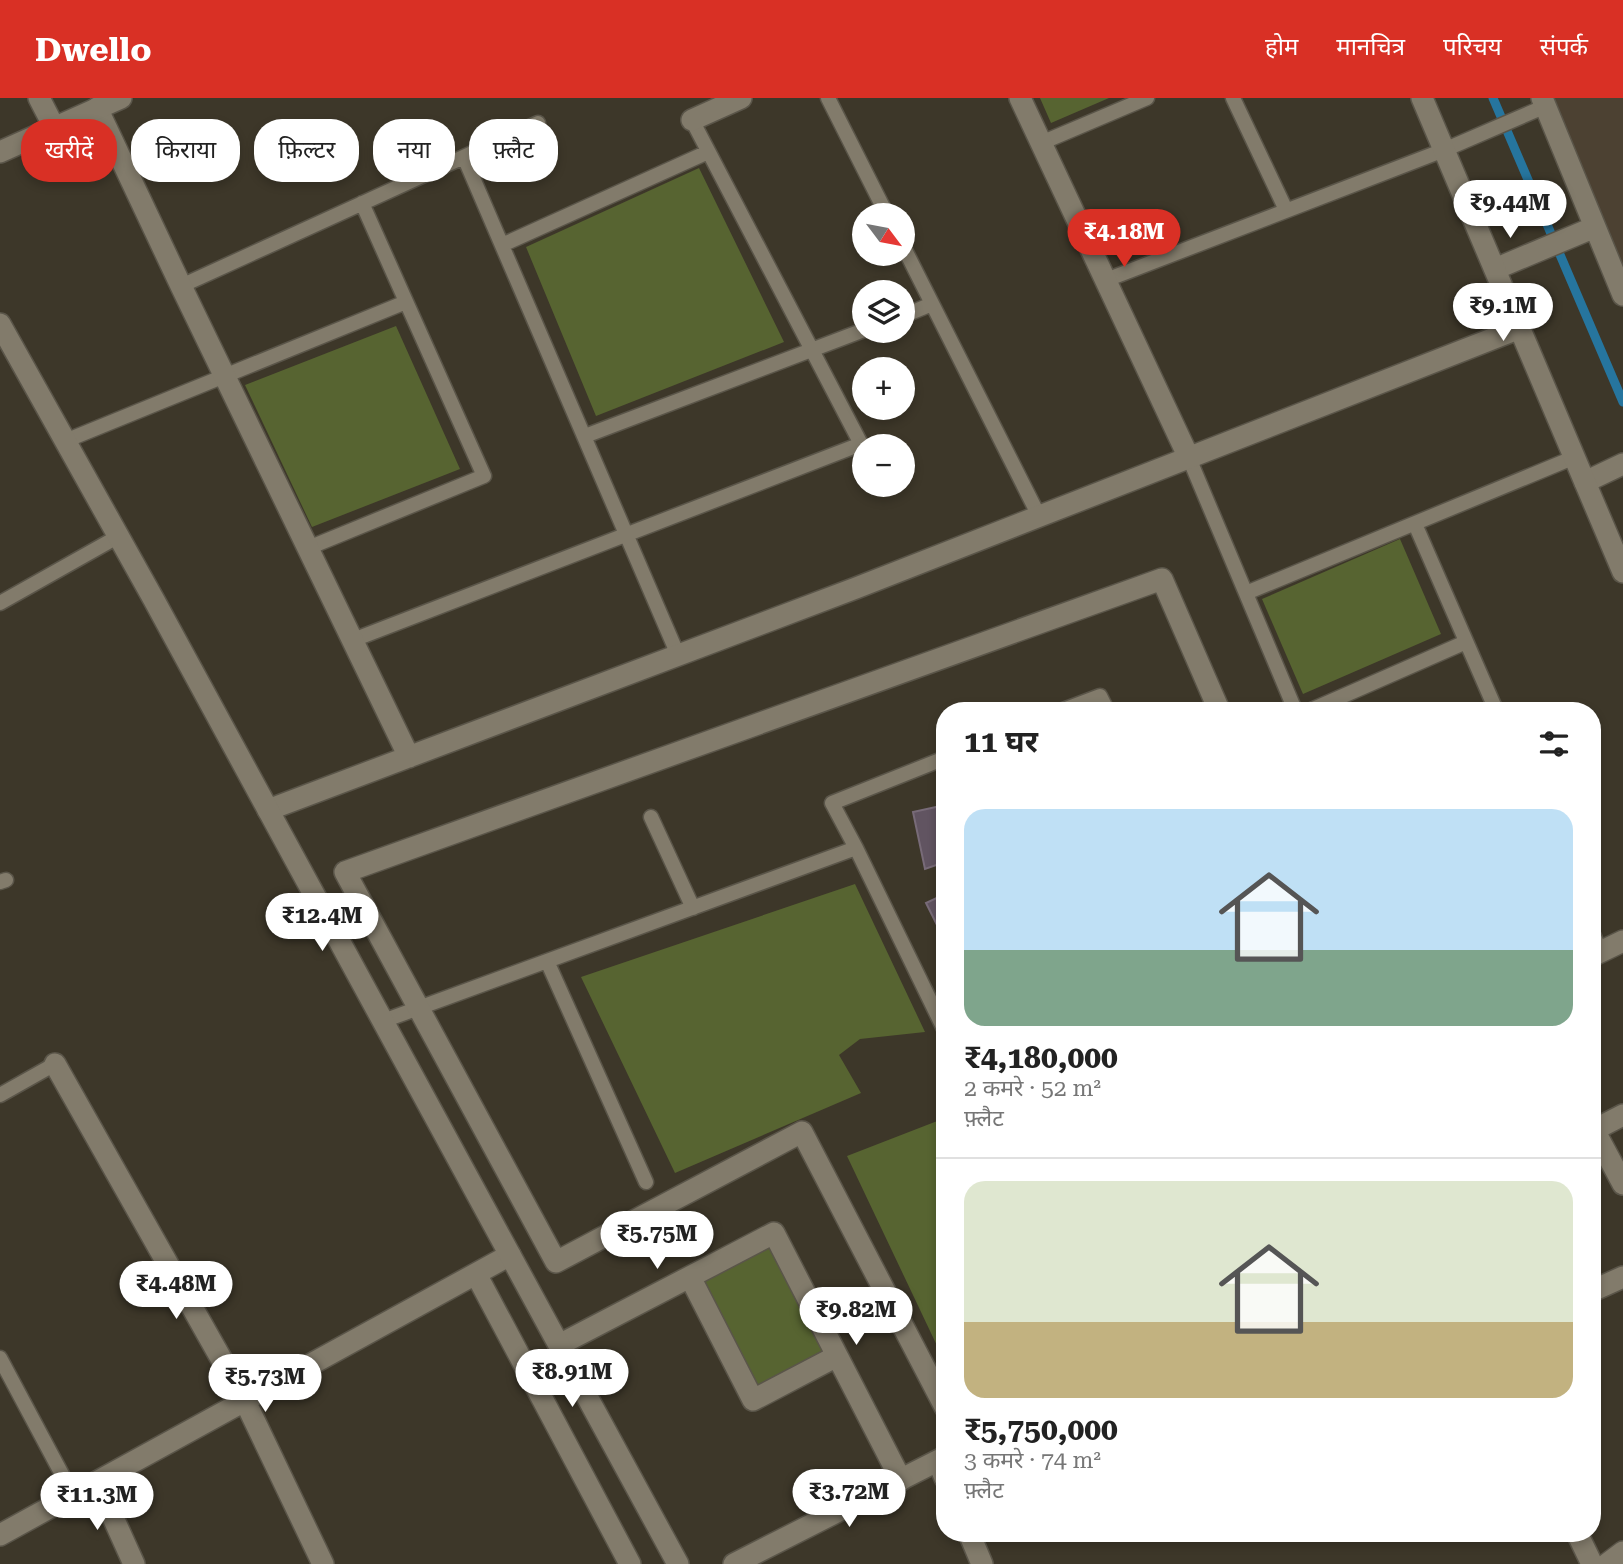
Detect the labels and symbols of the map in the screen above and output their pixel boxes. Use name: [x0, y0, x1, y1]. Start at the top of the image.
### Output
pin: ₹9.44M: [1453, 180, 1567, 240]
north arrow: [852, 203, 915, 266]
pin: ₹4.18M: [1067, 209, 1181, 269]
pin: ₹9.1M: [1454, 284, 1552, 343]
pin: ₹12.4M: [265, 894, 379, 953]
pin: ₹5.75M: [600, 1212, 714, 1271]
pin: ₹4.48M: [119, 1262, 233, 1321]
pin: ₹9.82M: [799, 1288, 913, 1347]
pin: ₹8.91M: [515, 1350, 629, 1409]
pin: ₹5.73M: [208, 1354, 322, 1414]
pin: ₹3.72M: [792, 1470, 906, 1529]
pin: ₹11.3M: [40, 1472, 154, 1532]

